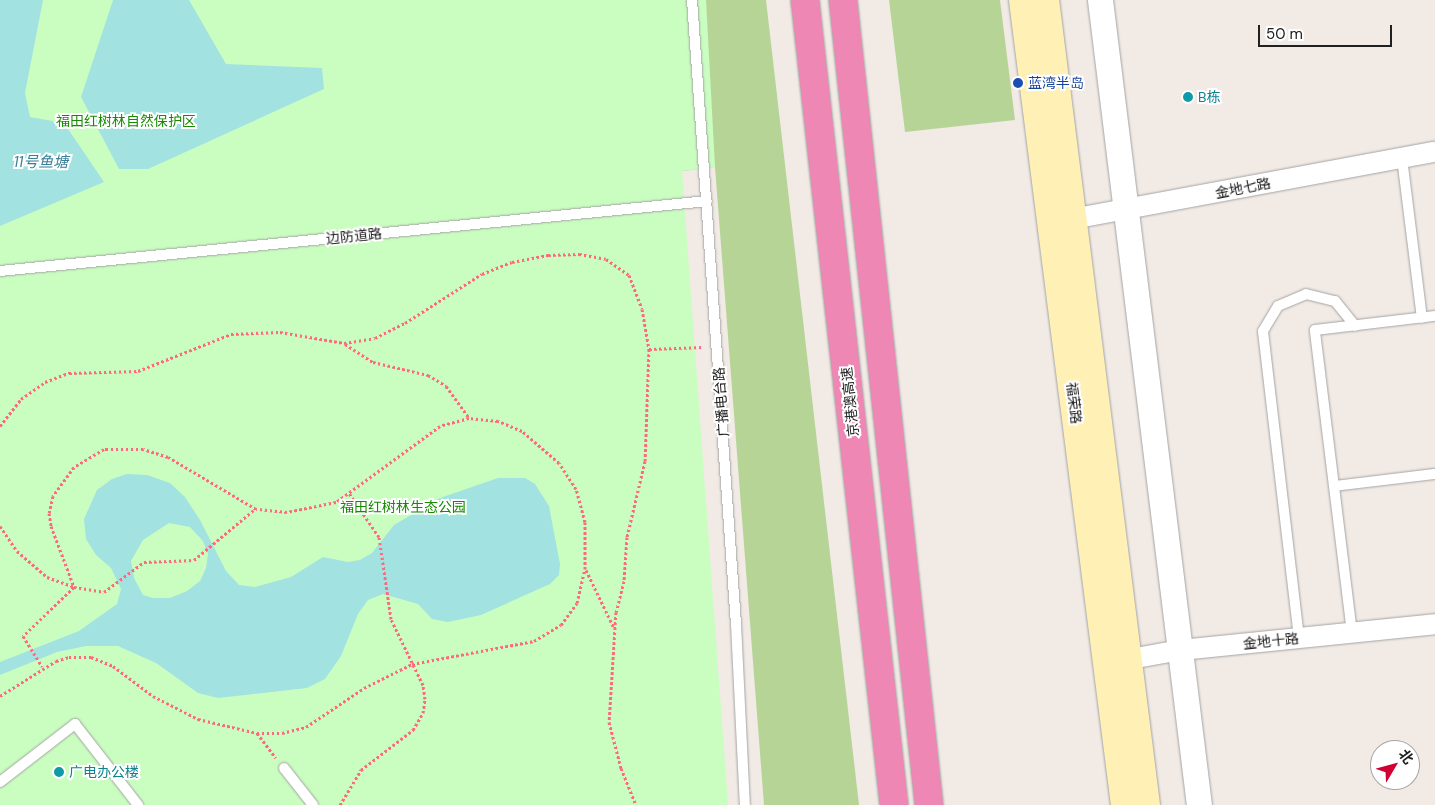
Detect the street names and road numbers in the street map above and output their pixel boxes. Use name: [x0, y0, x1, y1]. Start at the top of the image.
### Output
street label: 金地七路: [1214, 174, 1272, 202]
street label: 边防道路: [325, 225, 383, 247]
street label: 广播电台路: [710, 366, 732, 438]
street label: 京港澳高速: [838, 366, 862, 438]
street label: 福荣路: [1063, 381, 1085, 425]
street label: 金地十路: [1242, 630, 1300, 652]

